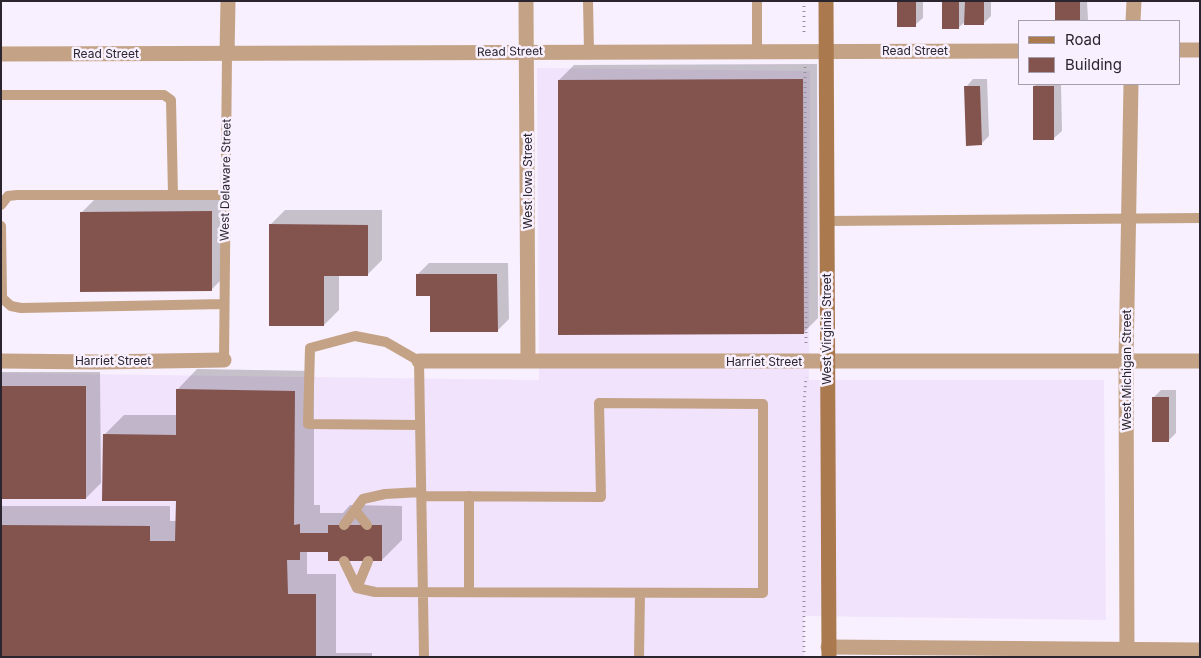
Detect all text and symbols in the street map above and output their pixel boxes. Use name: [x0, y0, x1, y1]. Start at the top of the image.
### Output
legend: [1018, 20, 1181, 85]
text: Road: [1065, 30, 1101, 49]
street label: Read Street: [477, 44, 543, 60]
street label: Read Street: [882, 44, 948, 58]
street label: Read Street: [73, 47, 139, 61]
text: Building: [1065, 55, 1122, 74]
street label: West Delaware Street: [218, 119, 234, 241]
street label: West Iowa Street: [521, 133, 535, 229]
street label: West Virginia Street: [820, 273, 834, 385]
street label: West Michigan Street: [1120, 310, 1134, 430]
street label: Harriet Street: [75, 354, 151, 368]
street label: Harriet Street: [726, 355, 802, 369]

